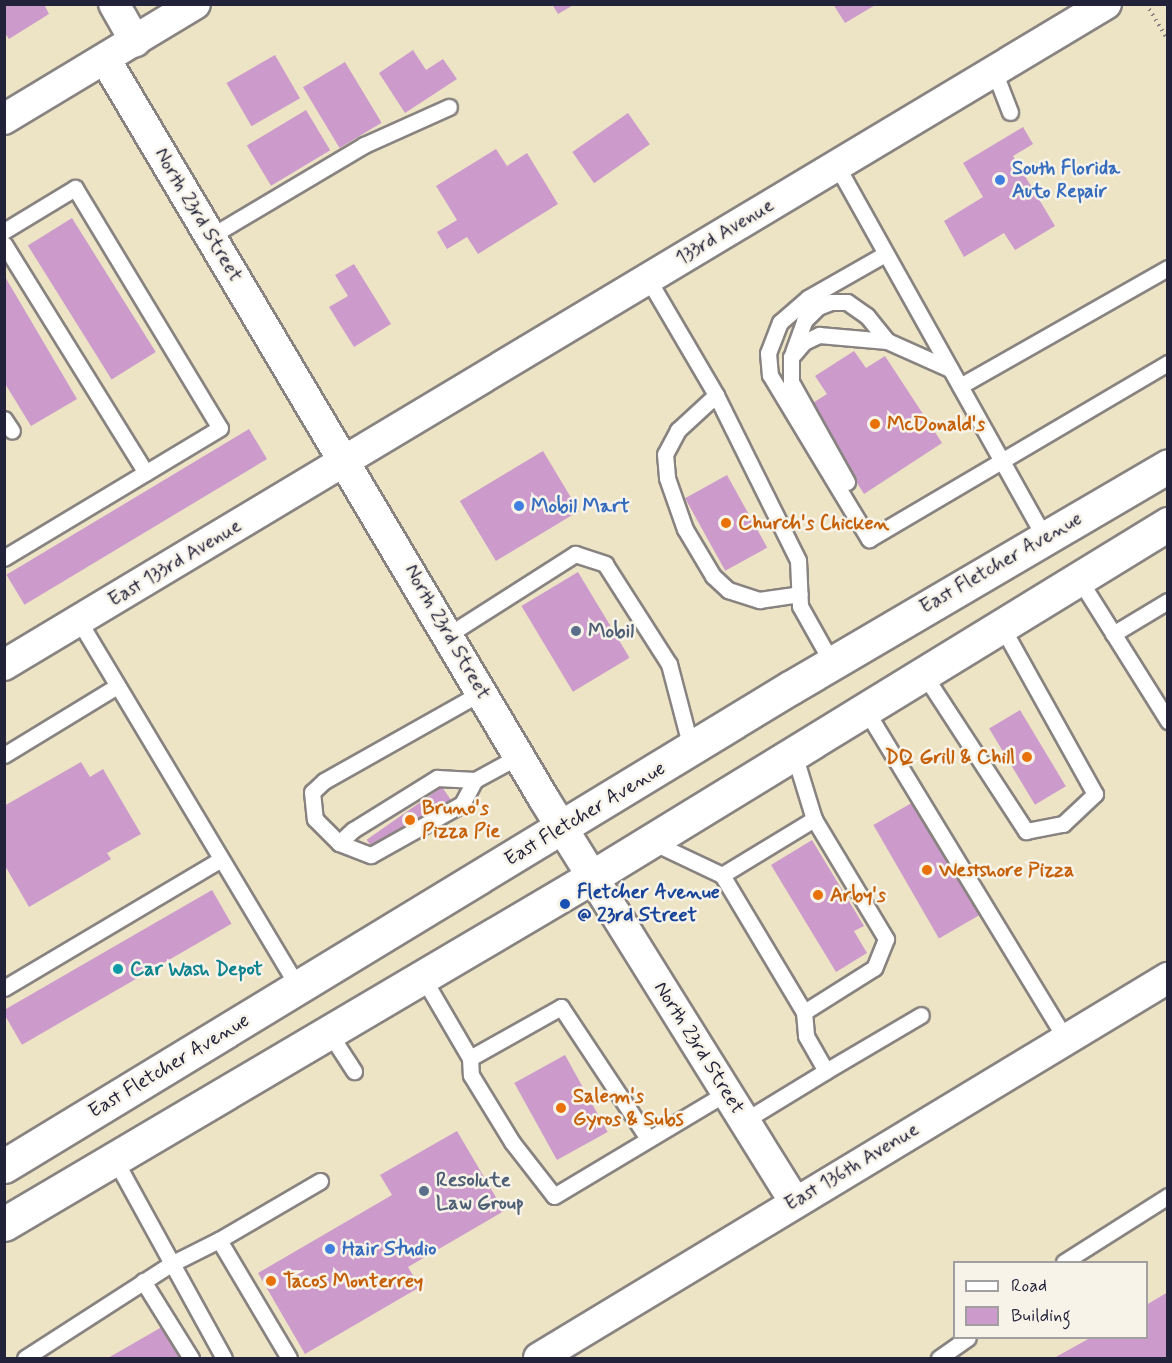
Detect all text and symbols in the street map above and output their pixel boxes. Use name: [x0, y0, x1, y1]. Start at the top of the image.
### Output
street label: North 23rd Street: [149, 144, 247, 286]
place label: South Florida Auto Repair: [1012, 156, 1120, 203]
marker: South Florida Auto Repair: [993, 173, 1007, 187]
street label: 133rd Avenue: [671, 193, 779, 271]
place label: McDonald's: [887, 412, 985, 436]
marker: McDonald's: [868, 417, 882, 431]
place label: Mobil Mart: [531, 494, 628, 518]
marker: Mobil Mart: [512, 499, 526, 513]
street label: East Fletcher Avenue: [917, 507, 1085, 619]
place label: Church's Chicken: [738, 511, 887, 535]
street label: East 133rd Avenue: [104, 513, 246, 613]
marker: Church's Chicken: [719, 516, 733, 530]
street label: North 23rd Street: [399, 561, 495, 703]
place label: Mobil: [588, 619, 634, 643]
marker: Mobil: [569, 624, 583, 638]
place label: DQ Grill & Chill: [885, 745, 1015, 769]
marker: DQ Grill & Chill: [1020, 750, 1034, 764]
street label: East Fletcher Avenue: [501, 757, 669, 871]
place label: Bruno's Pizza Pie: [422, 796, 498, 843]
marker: Bruno's Pizza Pie: [403, 813, 417, 827]
place label: Westshore Pizza: [939, 858, 1074, 882]
marker: Westshore Pizza: [920, 863, 934, 877]
place label: Fletcher Avenue @ 23rd Street: [577, 880, 717, 927]
place label: Arby's: [830, 883, 886, 907]
marker: Arby's: [811, 888, 825, 902]
marker: Fletcher Avenue @ 23rd Street: [558, 897, 572, 911]
place label: Car Wash Depot: [130, 957, 266, 981]
marker: Car Wash Depot: [111, 962, 125, 976]
street label: North 23rd Street: [649, 978, 749, 1118]
street label: East Fletcher Avenue: [85, 1009, 253, 1123]
place label: Salem's Gyros & Subs: [573, 1084, 684, 1131]
marker: Salem's Gyros & Subs: [554, 1101, 568, 1115]
street label: East 136th Avenue: [780, 1117, 924, 1217]
place label: Resolute Law Group: [436, 1168, 523, 1215]
marker: Resolute Law Group: [417, 1184, 431, 1198]
place label: Hair Studio: [342, 1237, 436, 1261]
marker: Hair Studio: [323, 1242, 337, 1256]
legend: [953, 1261, 1148, 1339]
place label: Tacos Monterrey: [283, 1269, 422, 1293]
marker: Tacos Monterrey: [264, 1274, 278, 1288]
text: Road: [1011, 1274, 1047, 1298]
text: Building: [1011, 1304, 1071, 1328]

